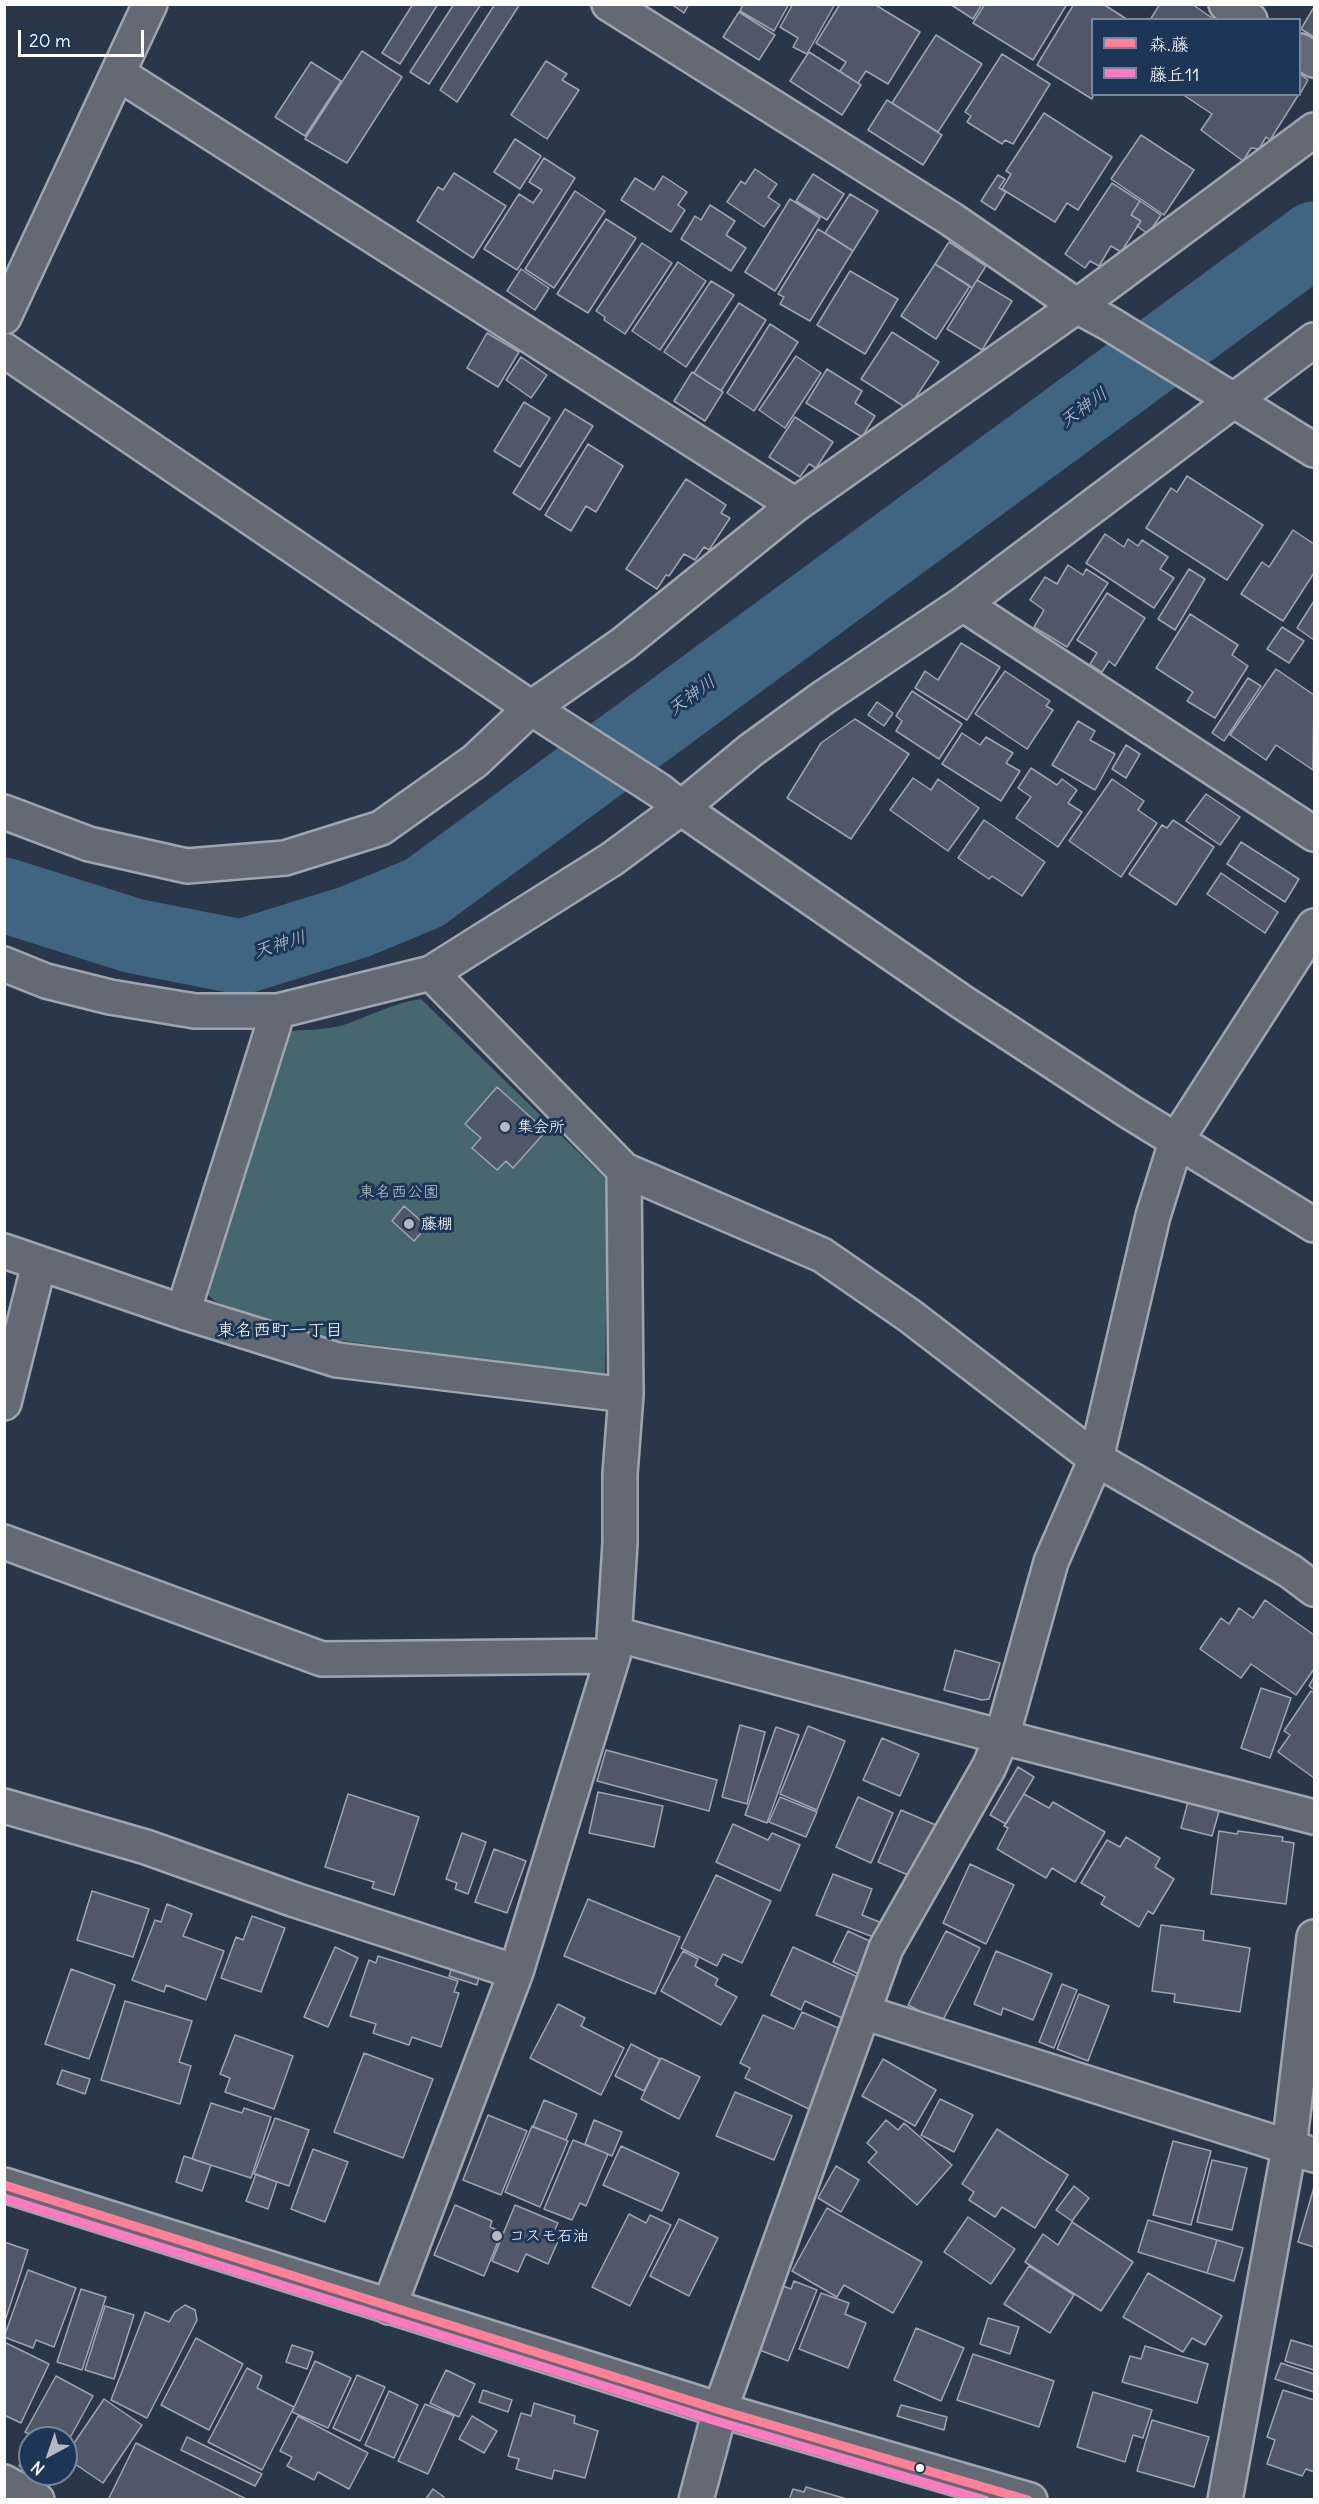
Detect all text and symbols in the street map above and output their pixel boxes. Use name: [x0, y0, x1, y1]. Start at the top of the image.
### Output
scale bar: [21, 18, 147, 56]
legend: [1091, 18, 1301, 96]
text: 20 m: [29, 29, 71, 52]
text: 森.藤: [1149, 33, 1189, 56]
text: 藤丘11: [1149, 63, 1199, 86]
water label: 天神川: [1056, 383, 1112, 433]
water label: 天神川: [664, 671, 720, 721]
water label: 天神川: [251, 927, 309, 963]
place label: 集会所: [517, 1117, 565, 1137]
marker: 集会所: [498, 1120, 512, 1134]
park label: 東名西公園: [359, 1182, 439, 1202]
place label: 藤棚: [421, 1214, 453, 1234]
marker: 藤棚: [402, 1217, 416, 1231]
district label: 東名西町一丁目: [217, 1320, 343, 1342]
place label: コスモ石油: [509, 2226, 589, 2246]
marker: コスモ石油: [490, 2229, 504, 2243]
north arrow: [18, 2426, 78, 2486]
text: N: [27, 2457, 48, 2479]
unlabelled marker: [914, 2462, 926, 2474]

